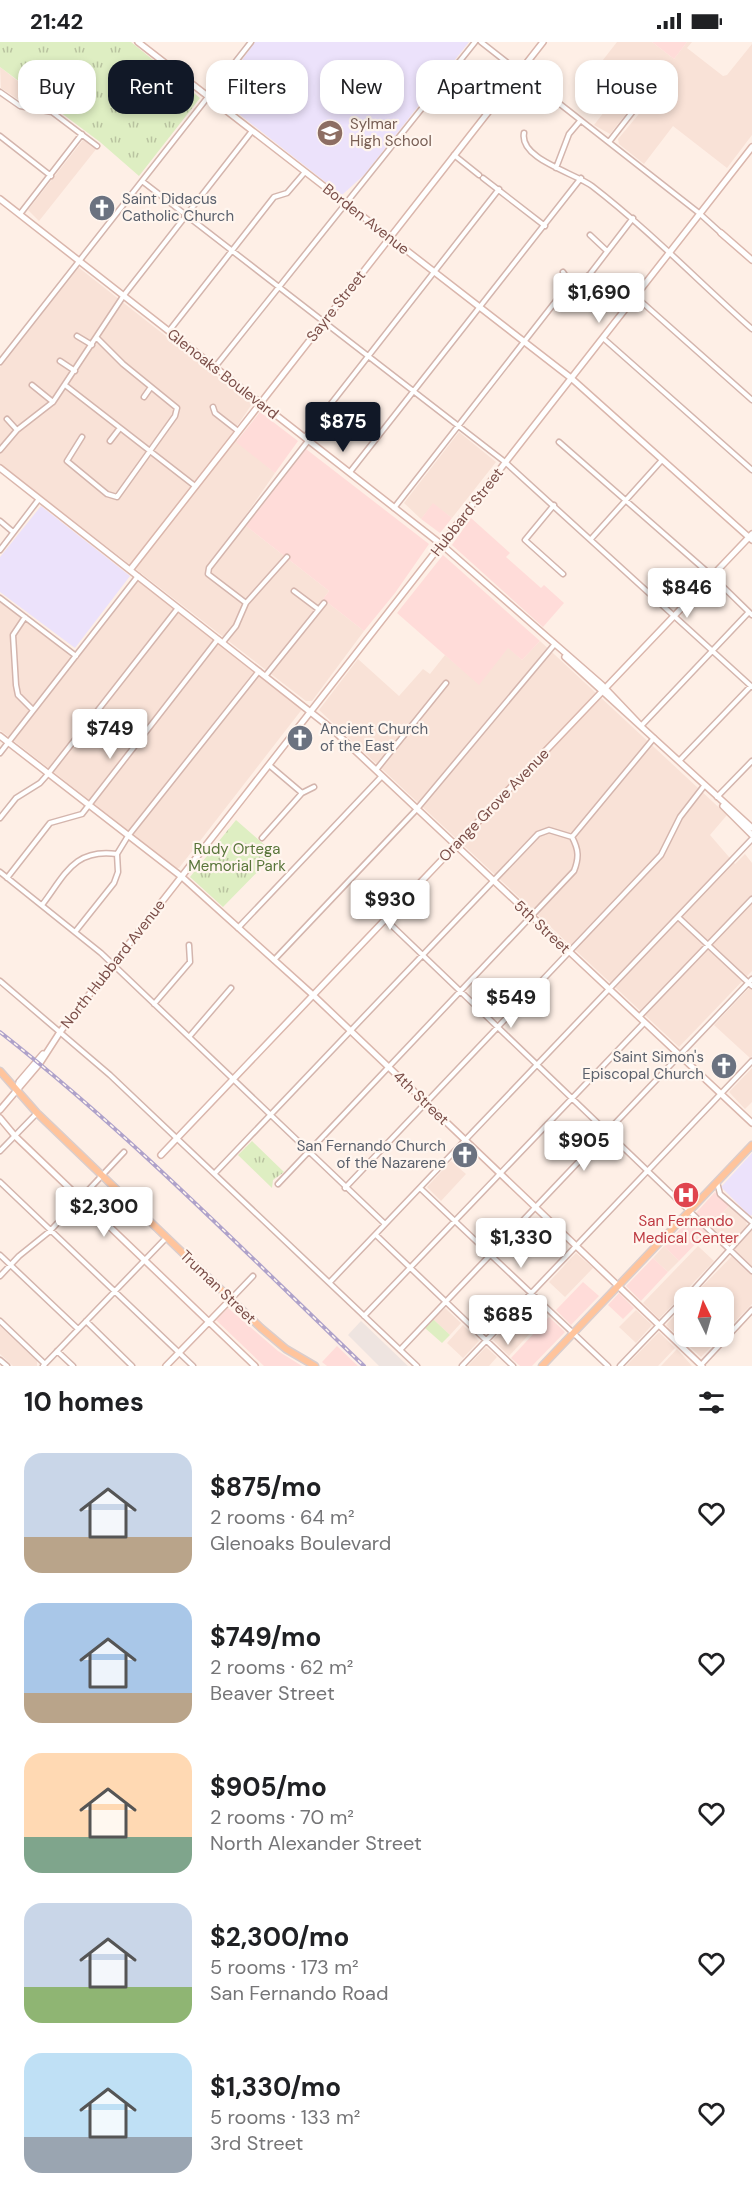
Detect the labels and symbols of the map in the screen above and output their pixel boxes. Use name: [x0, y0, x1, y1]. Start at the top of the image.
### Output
place label: Sylmar High School: [350, 114, 432, 151]
school or university icon: Sylmar High School: [315, 118, 345, 148]
street label: Borden Avenue: [319, 179, 413, 259]
place label: Saint Didacus Catholic Church: [122, 189, 234, 226]
church icon: Saint Didacus Catholic Church: [87, 193, 117, 223]
street label: Sayre Street: [302, 266, 370, 346]
pin: $1,690: [550, 273, 648, 324]
street label: Glenoaks Boulevard: [163, 324, 283, 424]
pin: $875: [307, 402, 379, 453]
street label: Hubbard Street: [426, 464, 508, 560]
pin: $846: [651, 568, 723, 619]
pin: $749: [74, 709, 146, 760]
place label: Ancient Church of the East: [320, 719, 428, 756]
church icon: Ancient Church of the East: [285, 723, 315, 753]
street label: Orange Grove Avenue: [434, 744, 554, 866]
park label: Rudy Ortega Memorial Park: [188, 839, 286, 876]
pin: $930: [354, 880, 426, 931]
street label: North Hubbard Avenue: [56, 895, 170, 1033]
street label: 5th Street: [510, 896, 575, 958]
pin: $549: [475, 978, 547, 1029]
place label: Saint Simon's Episcopal Church: [582, 1047, 704, 1084]
church icon: Saint Simon's Episcopal Church: [709, 1051, 739, 1081]
street label: 4th Street: [389, 1066, 453, 1130]
pin: $905: [548, 1121, 620, 1172]
place label: San Fernando Church of the Nazarene: [297, 1136, 446, 1173]
church icon: San Fernando Church of the Nazarene: [450, 1140, 480, 1170]
hospital icon: San Fernando Medical Center: [671, 1180, 701, 1210]
pin: $2,300: [55, 1187, 153, 1238]
place label: San Fernando Medical Center: [633, 1211, 739, 1248]
pin: $1,330: [472, 1218, 570, 1269]
street label: Truman Street: [176, 1246, 260, 1328]
north arrow: [674, 1287, 734, 1347]
pin: $685: [472, 1295, 544, 1346]

